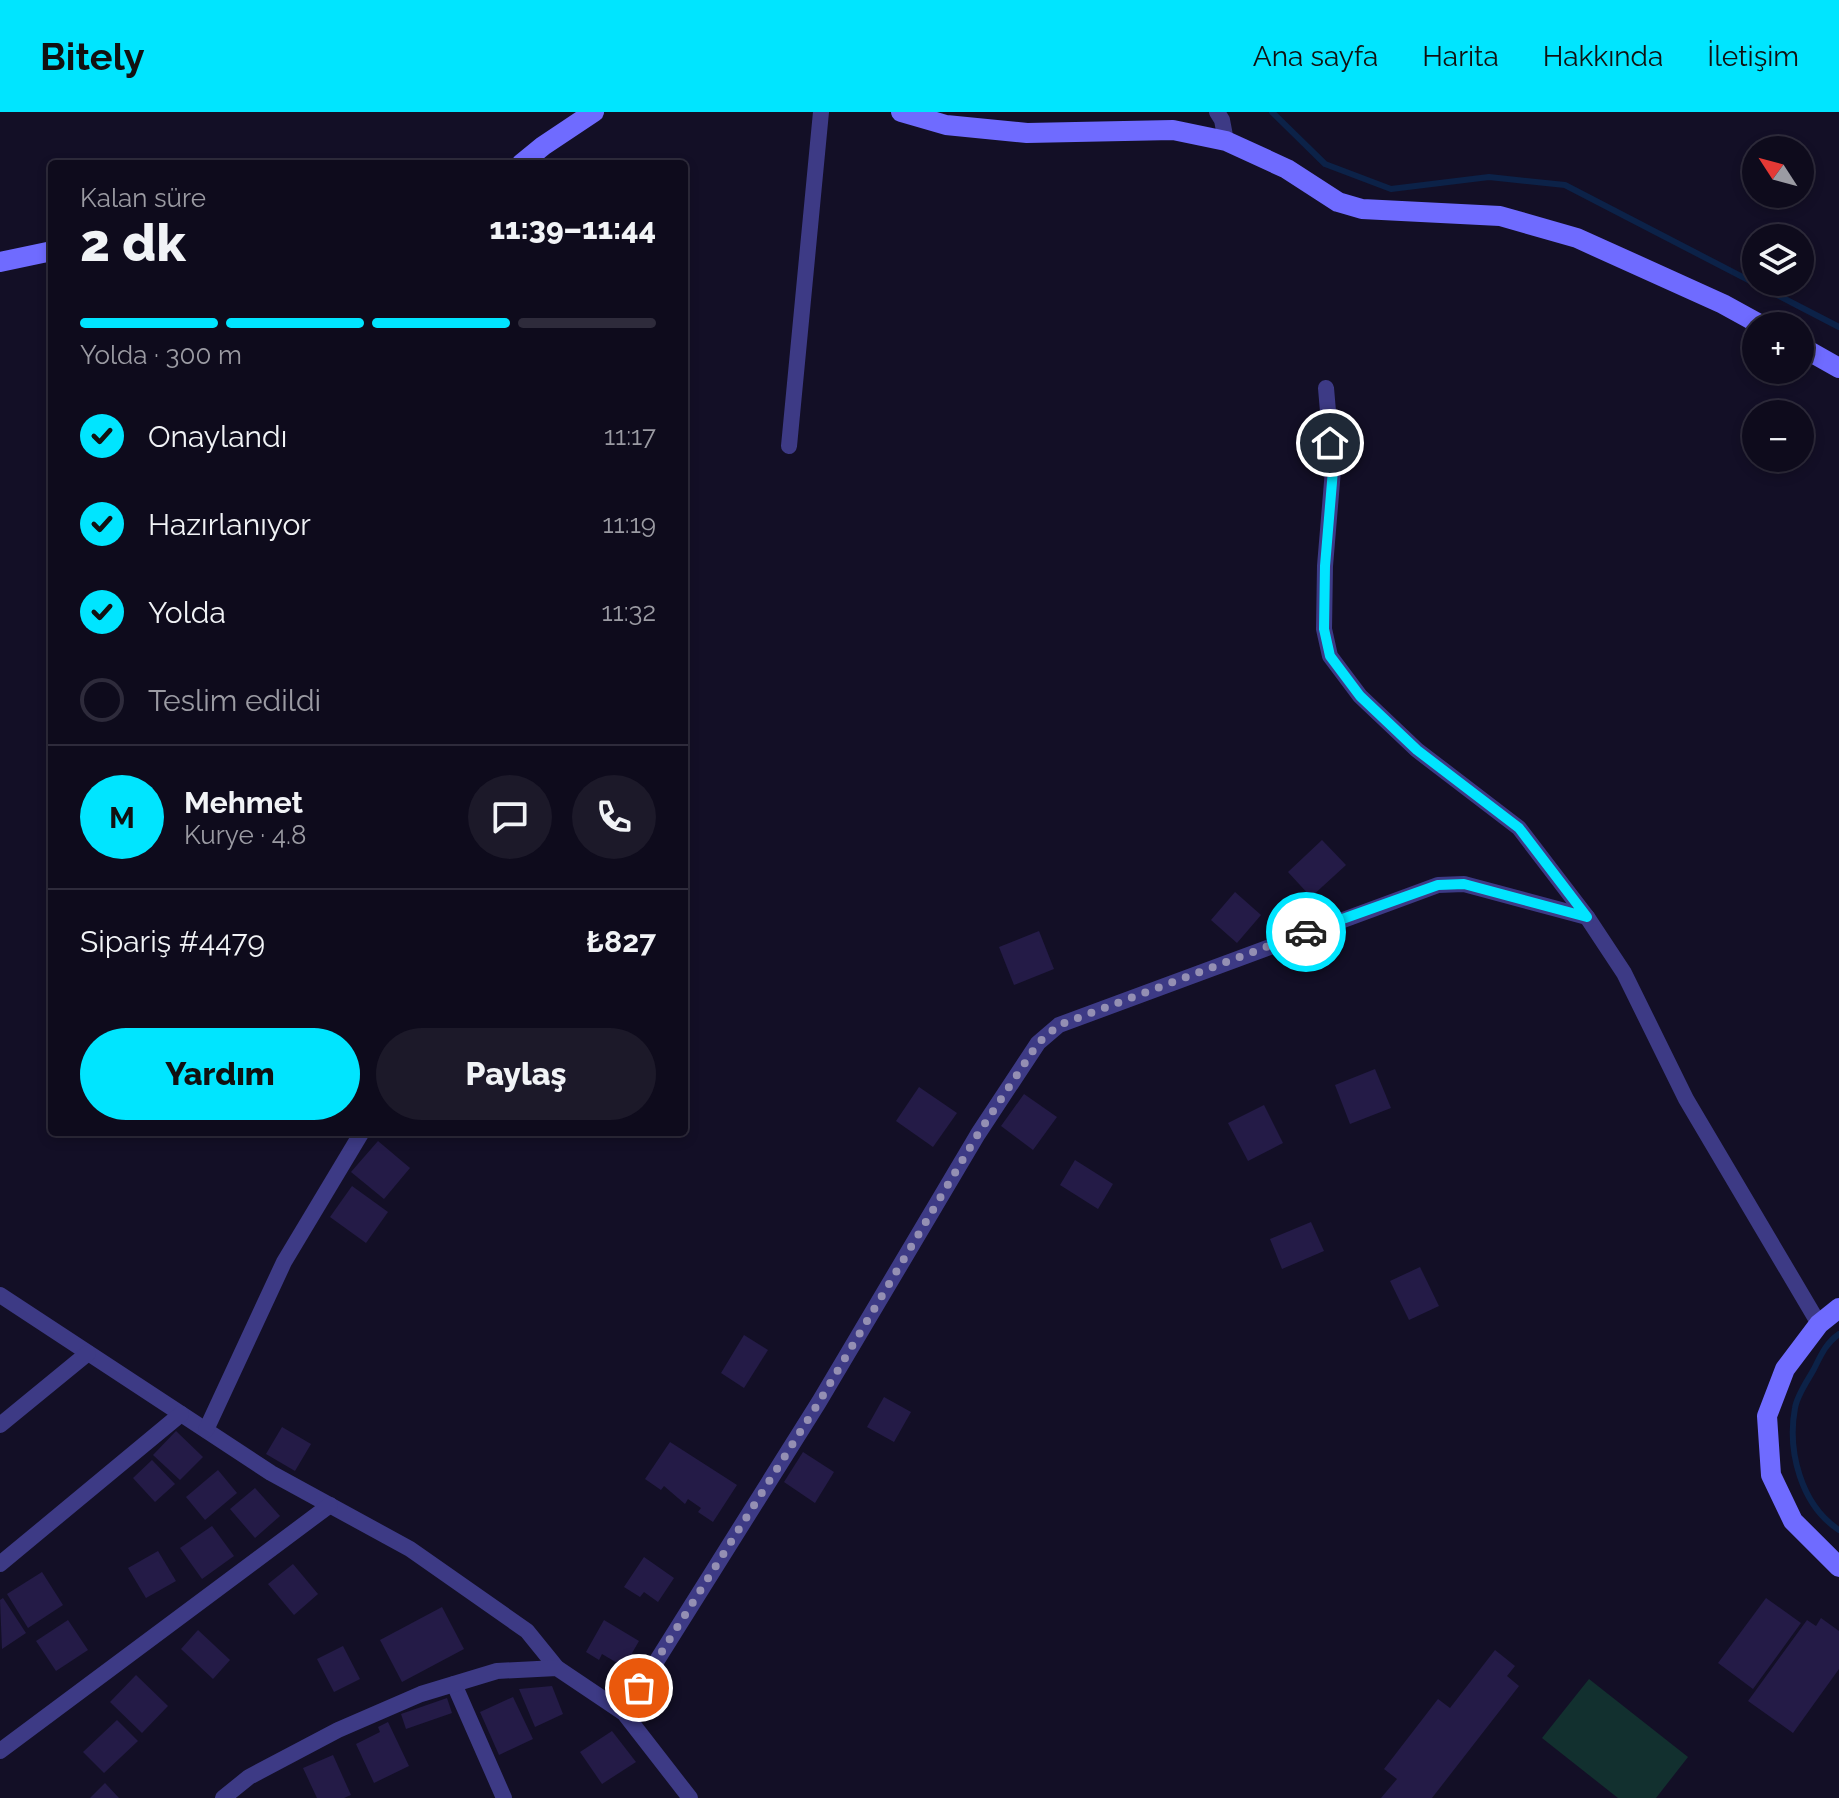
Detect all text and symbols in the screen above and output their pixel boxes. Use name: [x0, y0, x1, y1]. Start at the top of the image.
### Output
text: Bitely: [40, 34, 145, 79]
text: Ana sayfa: [1253, 40, 1378, 73]
text: Harita: [1422, 40, 1499, 73]
text: Hakkında: [1543, 40, 1663, 73]
text: İletişim: [1707, 40, 1799, 73]
north arrow: [1742, 136, 1814, 208]
map controls: [1742, 136, 1814, 472]
text: Kalan süre: [80, 183, 206, 213]
text: 11:39–11:44: [490, 211, 656, 246]
text: 2 dk: [80, 212, 186, 273]
button: layers: [1742, 224, 1814, 296]
button: +: [1742, 312, 1814, 384]
text: Yolda · 300 m: [80, 340, 242, 370]
button: −: [1742, 400, 1814, 472]
pin: [1296, 409, 1364, 477]
icon: check: [80, 414, 124, 458]
text: Onaylandı: [148, 419, 287, 454]
text: 11:17: [604, 421, 656, 451]
icon: home: [1308, 421, 1352, 465]
icon: check: [80, 502, 124, 546]
text: Hazırlanıyor: [148, 507, 311, 542]
text: 11:19: [602, 509, 656, 539]
icon: check: [80, 590, 124, 634]
text: Yolda: [148, 595, 226, 630]
text: 11:32: [601, 597, 656, 627]
text: Teslim edildi: [148, 683, 321, 718]
button: chat: [468, 775, 552, 859]
button: phone: [572, 775, 656, 859]
text: Mehmet: [184, 785, 303, 820]
text: M: [109, 800, 135, 835]
text: Kurye · 4.8: [184, 820, 306, 850]
courier: [1266, 892, 1346, 972]
icon: car: [1284, 910, 1328, 954]
text: Sipariş #4479: [80, 924, 265, 959]
text: ₺827: [586, 924, 656, 959]
button: Yardım: [80, 1028, 360, 1120]
button: Paylaş: [376, 1028, 656, 1120]
pin: [605, 1654, 673, 1722]
icon: bag: [617, 1666, 661, 1710]

